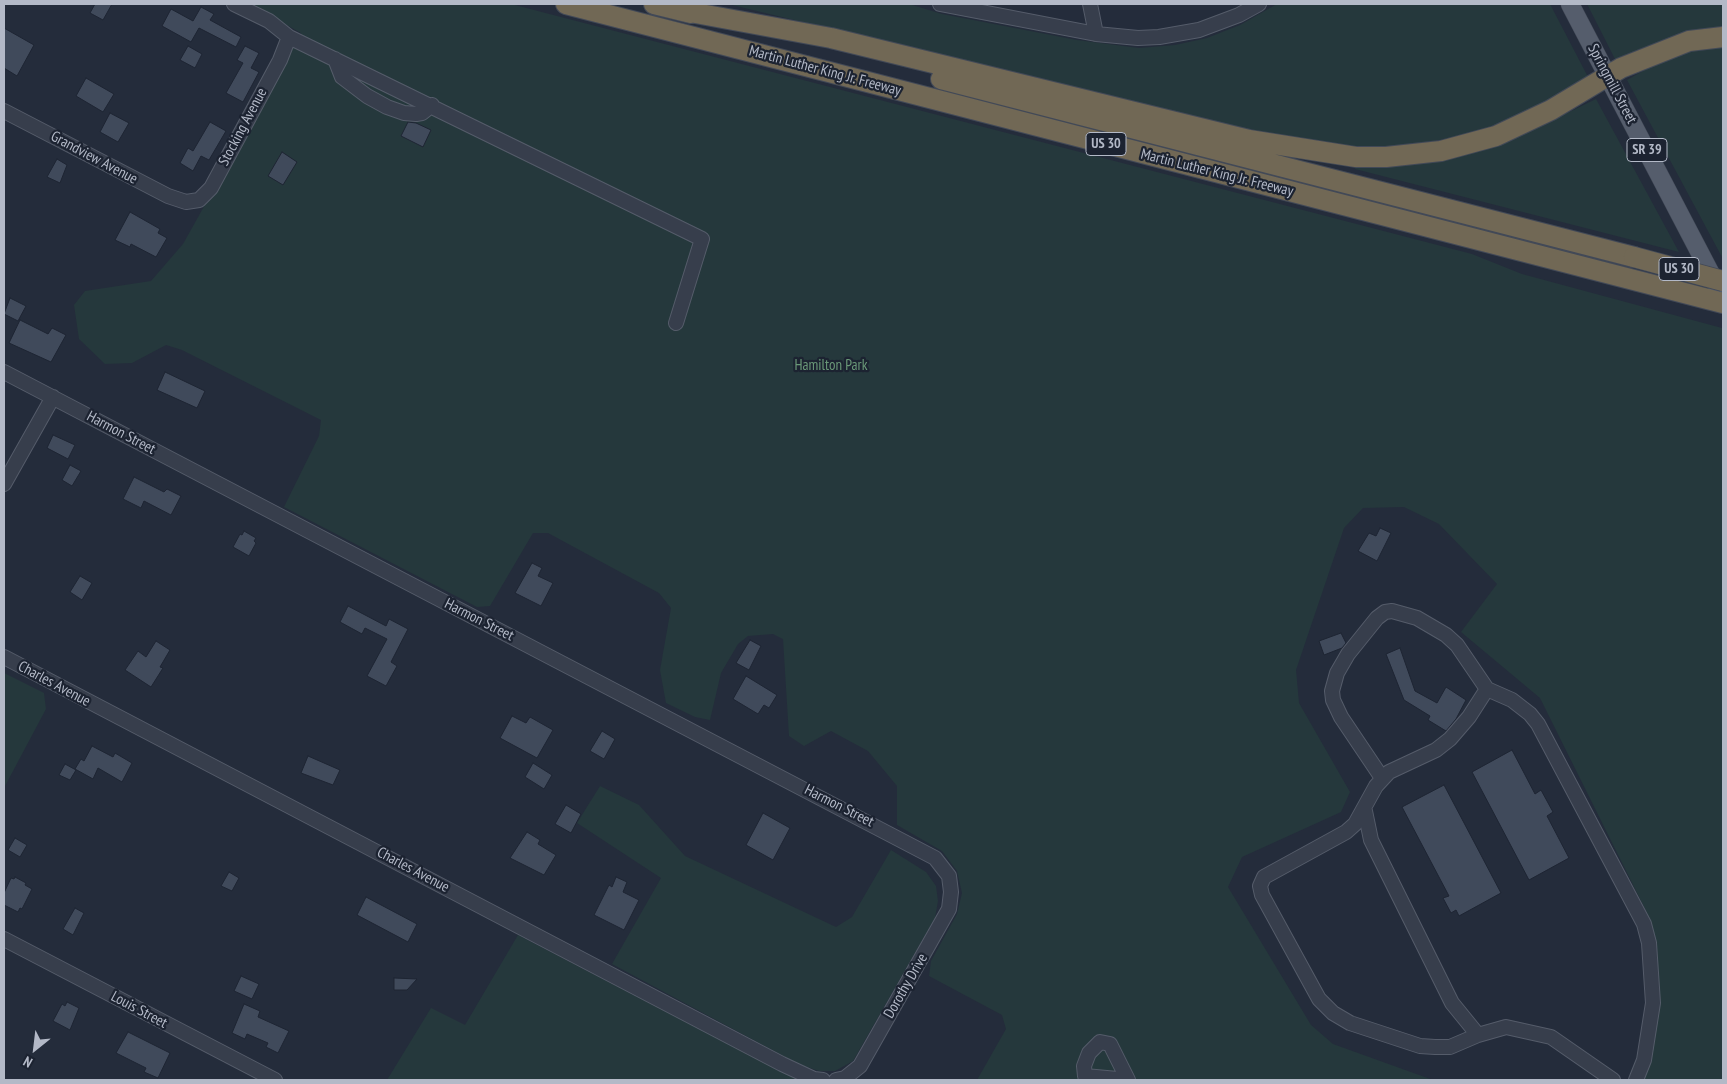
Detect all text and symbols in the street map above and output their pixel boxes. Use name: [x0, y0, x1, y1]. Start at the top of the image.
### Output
street label: Springmill Street: [1583, 41, 1641, 127]
street label: Martin Luther King Jr. Freeway: [747, 42, 903, 100]
street label: Stocking Avenue: [215, 85, 271, 169]
street label: Grandview Avenue: [48, 128, 140, 188]
road number: US 30: [1086, 132, 1126, 156]
road number: SR 39: [1627, 138, 1667, 162]
street label: Martin Luther King Jr. Freeway: [1139, 145, 1295, 201]
road number: US 30: [1659, 258, 1699, 280]
park label: Hamilton Park: [794, 357, 868, 375]
street label: Harmon Street: [84, 407, 158, 459]
street label: Harmon Street: [441, 595, 517, 645]
street label: Charles Avenue: [15, 657, 93, 711]
street label: Harmon Street: [801, 781, 877, 831]
street label: Charles Avenue: [374, 843, 452, 897]
street label: Dorothy Drive: [880, 950, 932, 1022]
street label: Louis Street: [108, 988, 170, 1032]
north arrow: [10, 1024, 60, 1074]
text: N: [20, 1052, 35, 1072]

